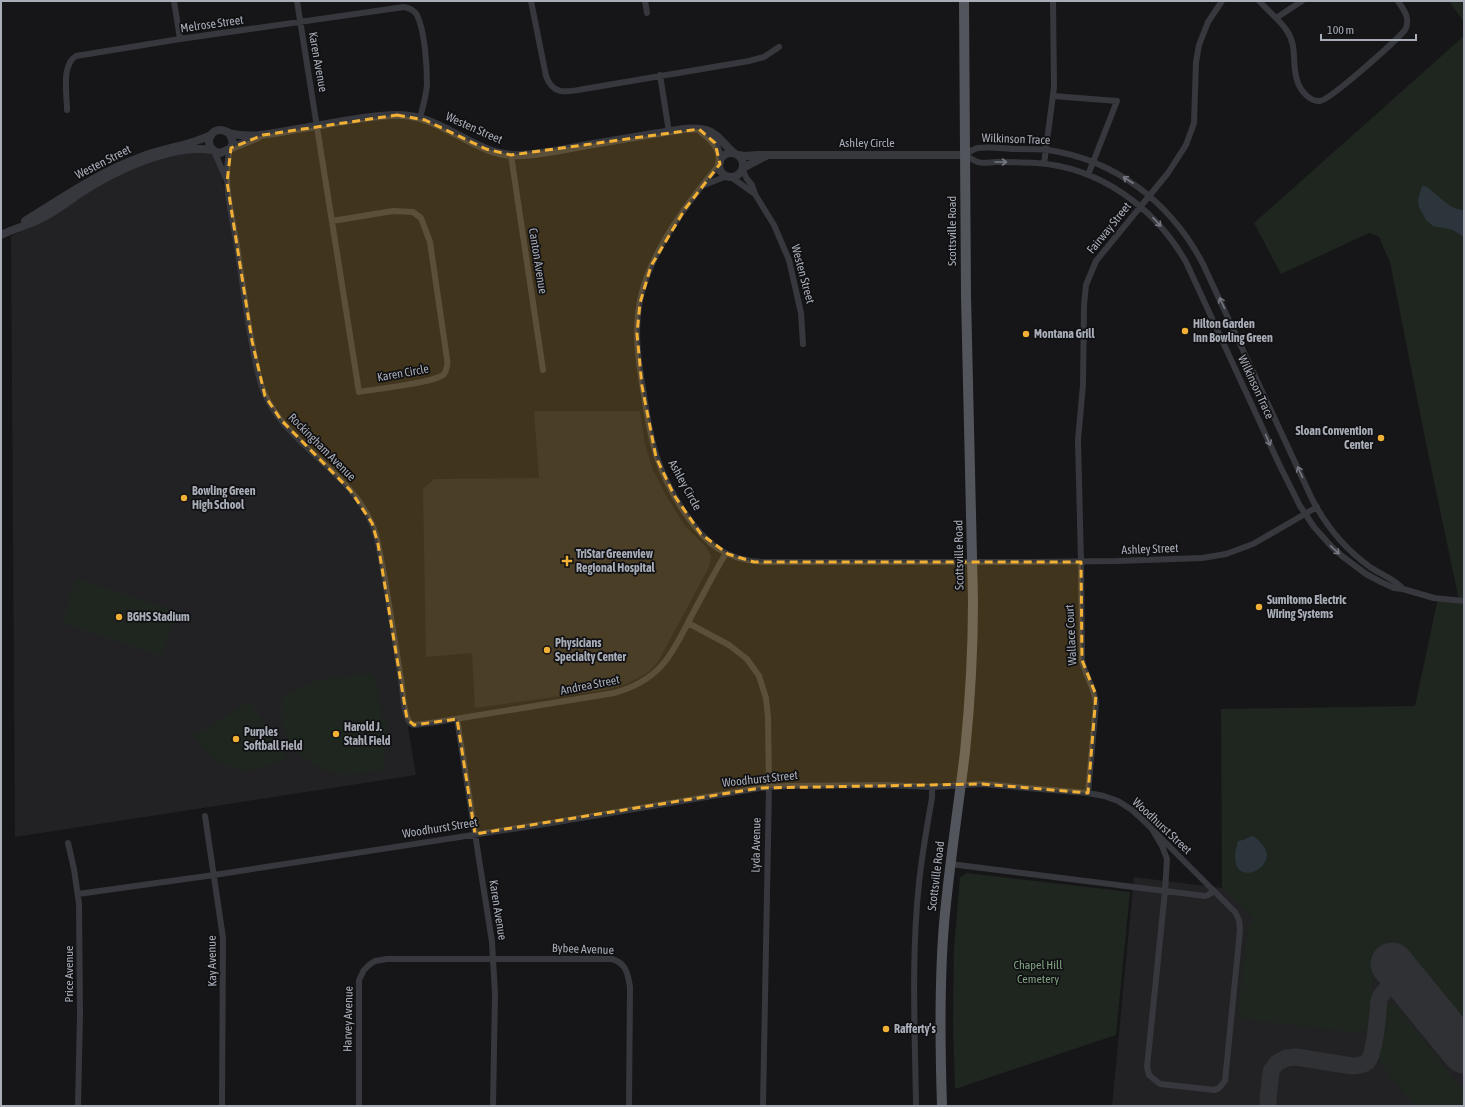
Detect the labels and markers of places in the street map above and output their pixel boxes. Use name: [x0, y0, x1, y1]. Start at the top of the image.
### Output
place label: Hilton Garden Inn Bowling Green: [1193, 317, 1273, 345]
marker: Hilton Garden Inn Bowling Green: [1180, 326, 1190, 336]
place label: Montana Grill: [1034, 327, 1095, 341]
marker: Montana Grill: [1021, 329, 1031, 339]
place label: Sloan Convention Center: [1296, 424, 1373, 452]
marker: Sloan Convention Center: [1376, 433, 1386, 443]
place label: Bowling Green High School: [192, 484, 256, 512]
marker: Bowling Green High School: [179, 493, 189, 503]
place label: TriStar Greenview Regional Hospital: [576, 547, 656, 575]
marker: TriStar Greenview Regional Hospital: [561, 555, 573, 567]
place label: Sumitomo Electric Wiring Systems: [1266, 593, 1347, 621]
marker: Sumitomo Electric Wiring Systems: [1254, 602, 1264, 612]
place label: BGHS Stadium: [127, 610, 190, 624]
marker: BGHS Stadium: [114, 612, 124, 622]
place label: Physicians Specialty Center: [555, 636, 627, 664]
marker: Physicians Specialty Center: [542, 645, 552, 655]
place label: Harold J. Stahl Field: [344, 720, 391, 748]
place label: Purples Softball Field: [244, 725, 303, 753]
marker: Harold J. Stahl Field: [331, 729, 341, 739]
marker: Purples Softball Field: [231, 734, 241, 744]
place label: Rafferty’s: [894, 1022, 936, 1036]
marker: Rafferty’s: [881, 1024, 891, 1034]

